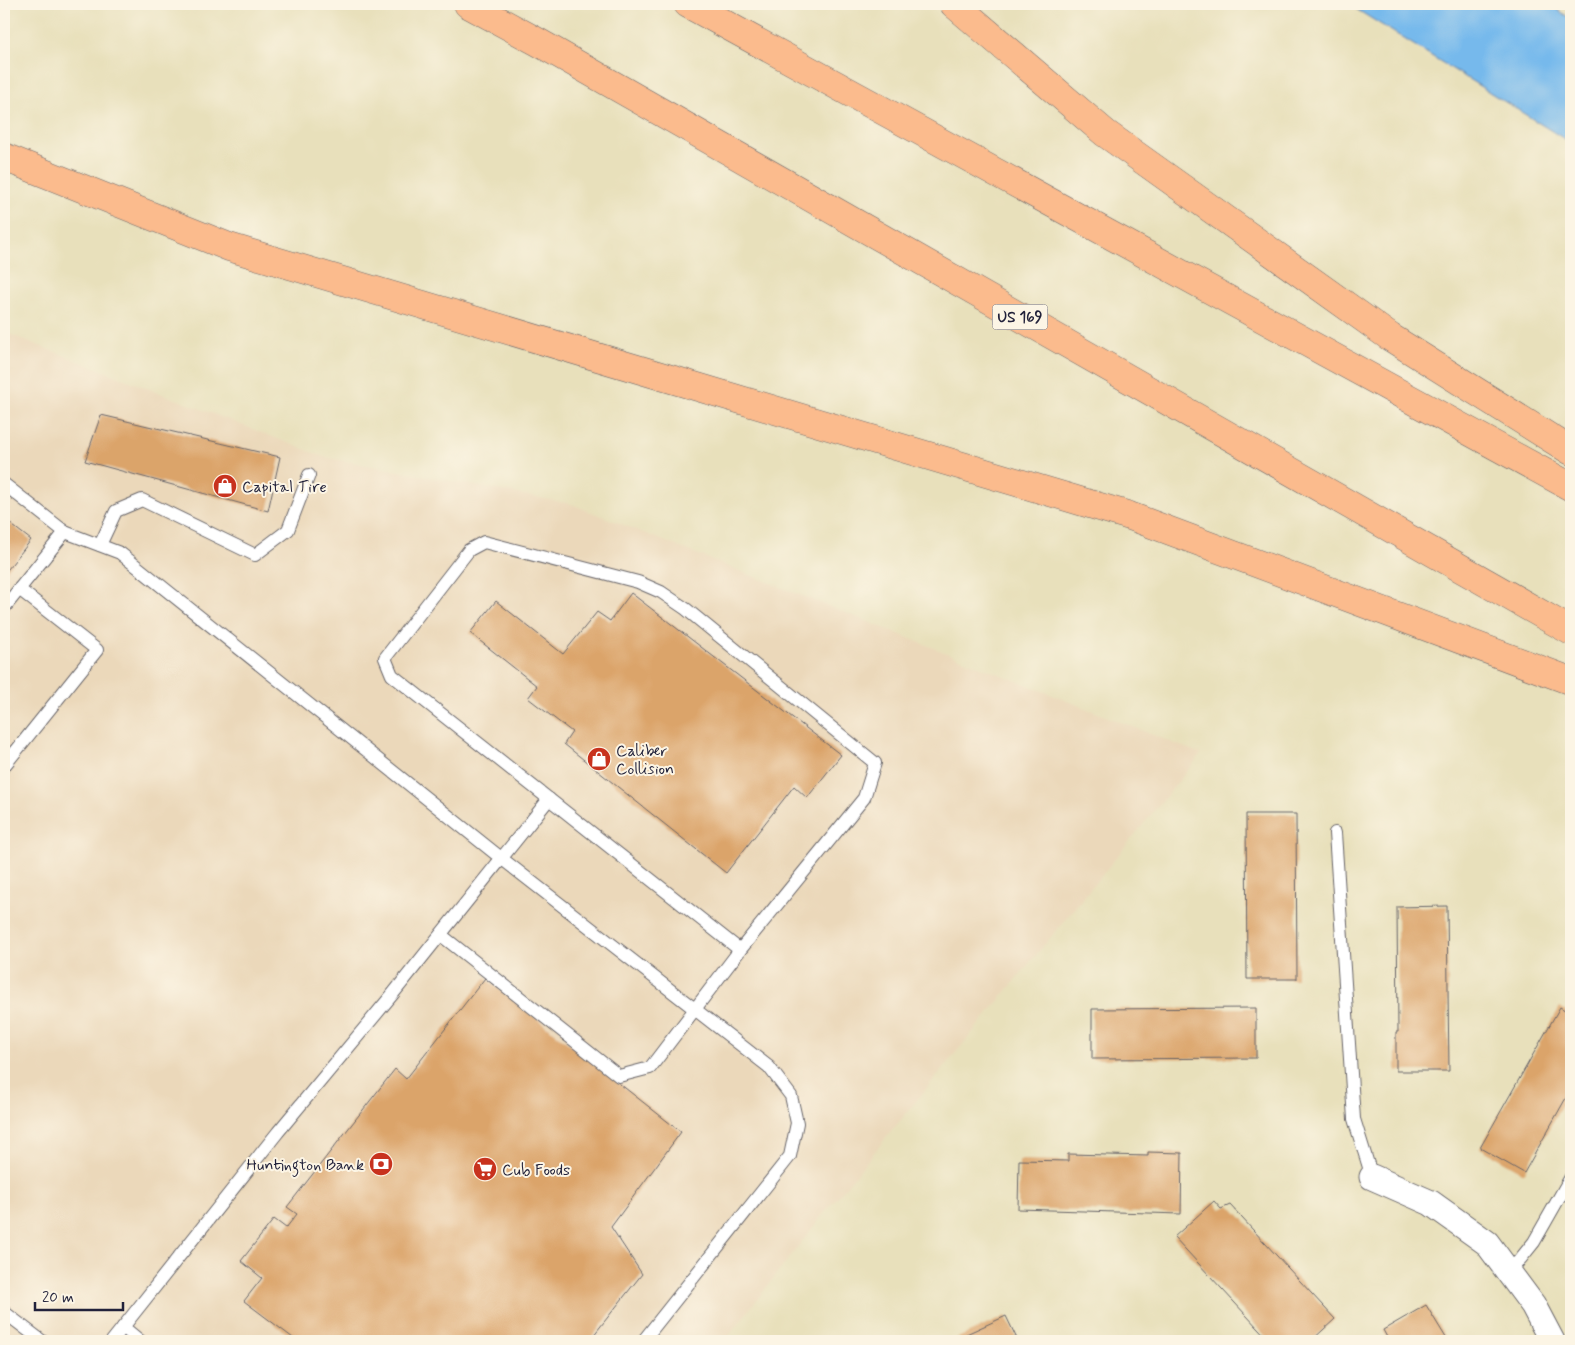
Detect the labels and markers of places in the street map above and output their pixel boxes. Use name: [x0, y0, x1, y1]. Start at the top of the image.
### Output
shop icon: Capital Tire: [212, 473, 238, 499]
place label: Capital Tire: [242, 477, 327, 498]
place label: Caliber Collision: [616, 741, 674, 780]
shop icon: Caliber Collision: [586, 746, 612, 772]
bank icon: Huntington Bank: [368, 1151, 394, 1177]
place label: Huntington Bank: [247, 1155, 364, 1177]
supermarket icon: Cub Foods: [472, 1156, 498, 1182]
place label: Cub Foods: [502, 1160, 570, 1181]

